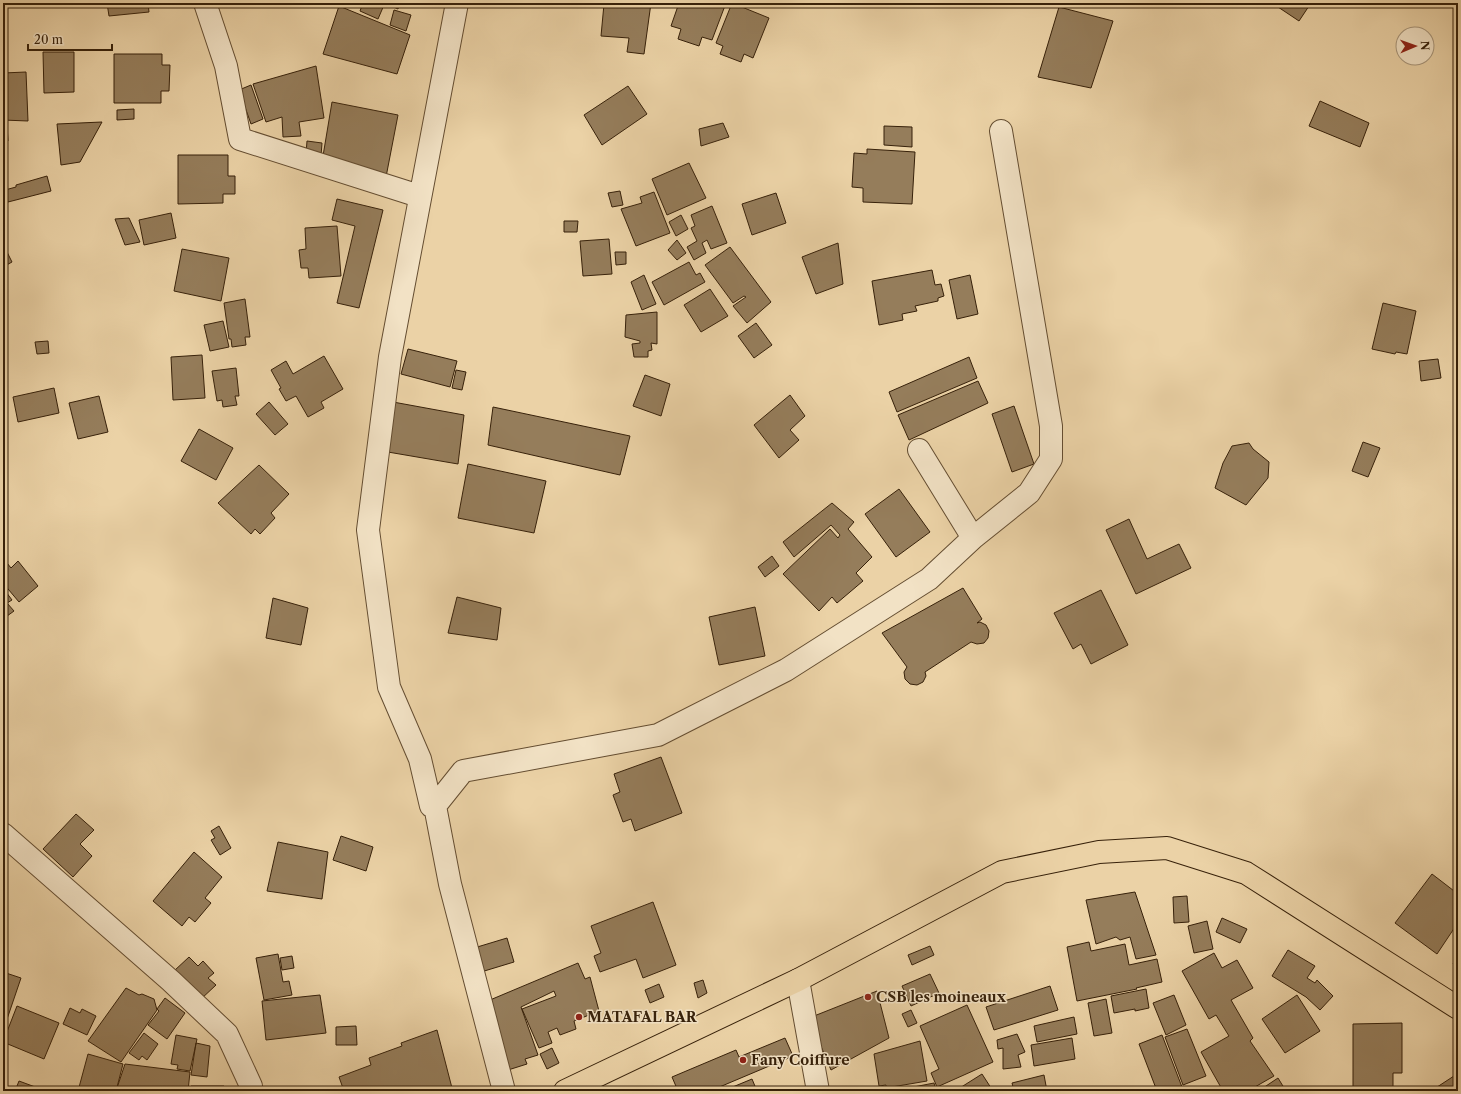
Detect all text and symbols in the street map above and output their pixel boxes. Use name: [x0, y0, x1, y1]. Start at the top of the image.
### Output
scale bar: [28, 26, 112, 52]
north arrow: [1395, 26, 1435, 66]
text: 20 m: [34, 32, 63, 47]
text: N: [1418, 41, 1432, 51]
place label: CSB les moineaux: [876, 988, 1007, 1006]
marker: CSB les moineaux: [863, 992, 873, 1002]
place label: MATAFAL BAR: [587, 1008, 698, 1026]
marker: MATAFAL BAR: [574, 1012, 584, 1022]
place label: Fany Coiffure: [751, 1051, 850, 1069]
marker: Fany Coiffure: [738, 1055, 748, 1065]

